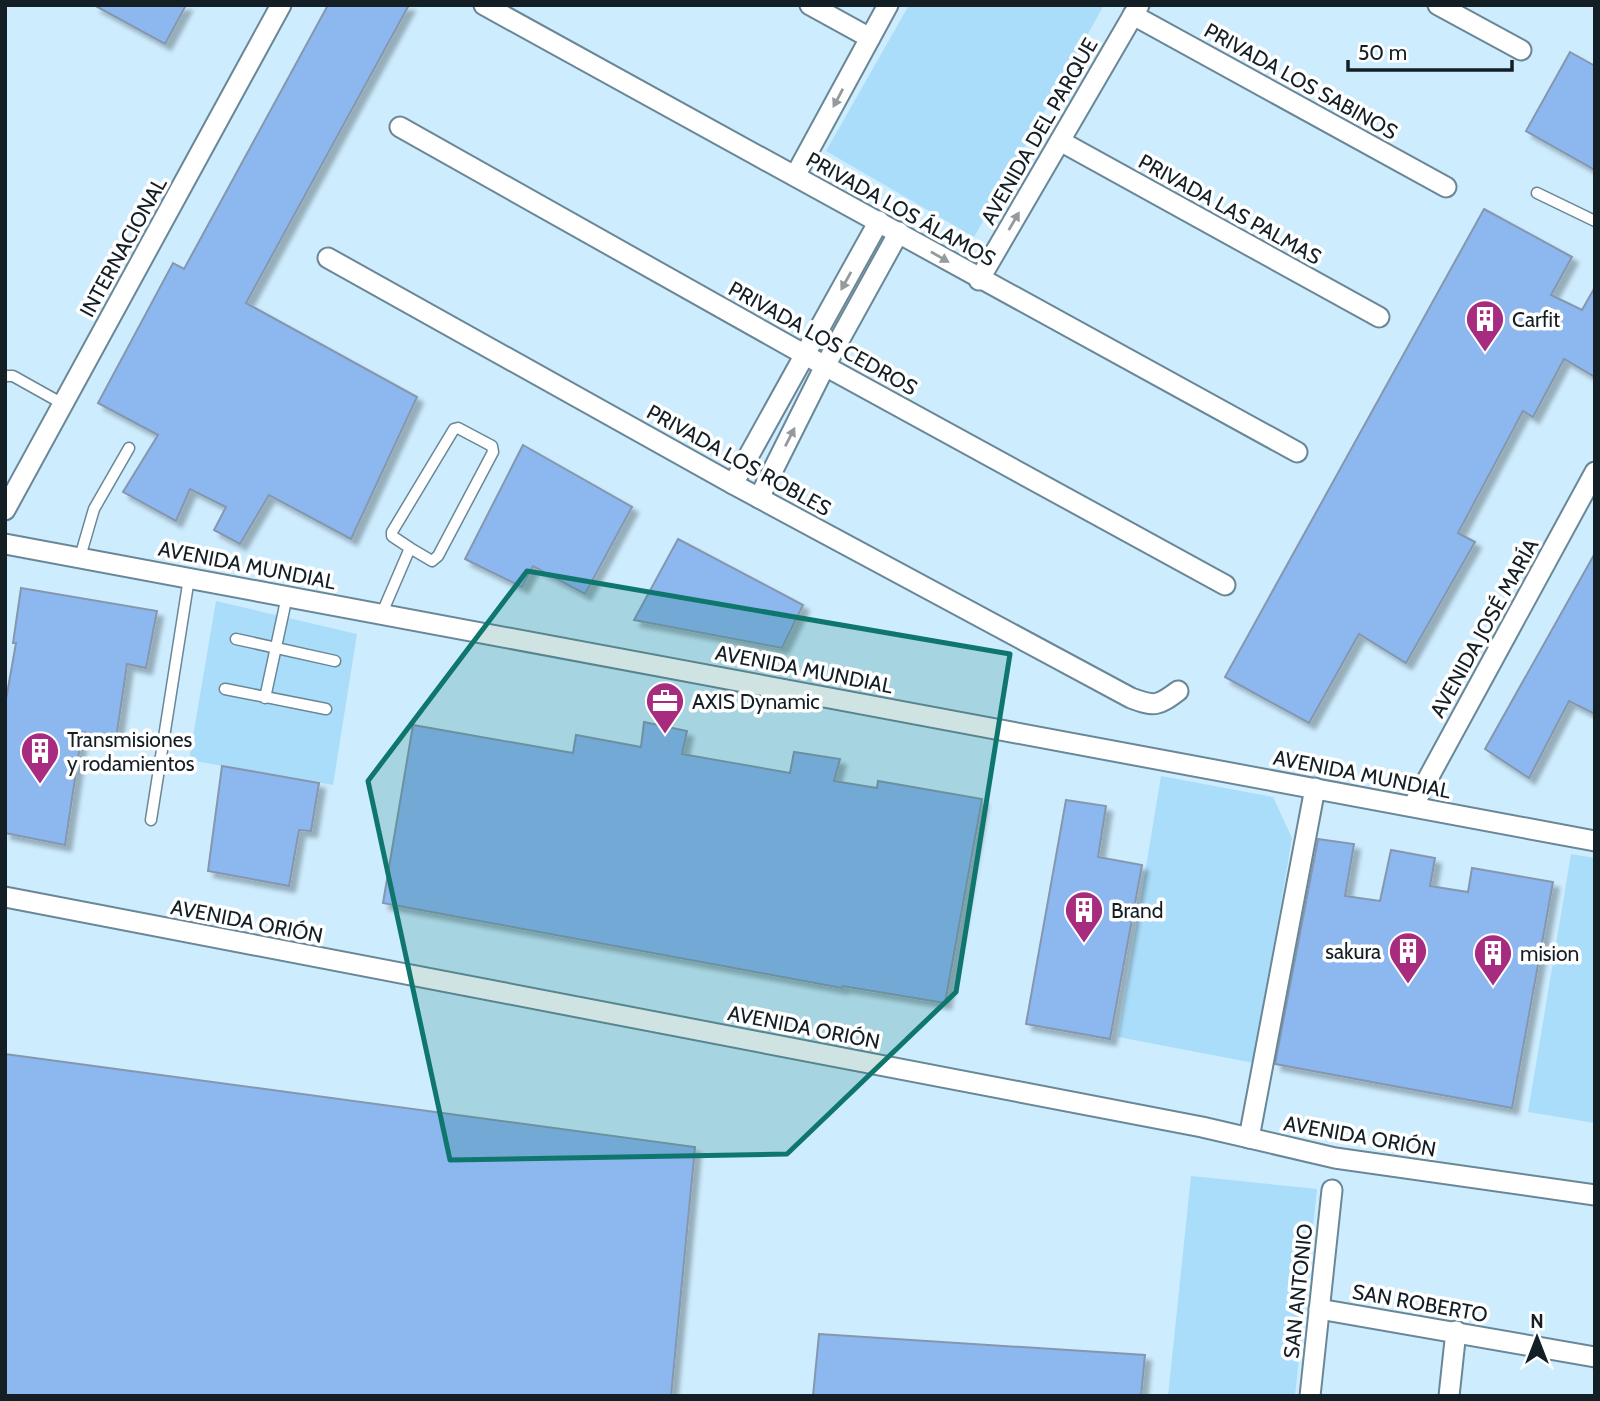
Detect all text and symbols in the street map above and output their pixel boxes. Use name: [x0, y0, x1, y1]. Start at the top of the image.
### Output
street label: PRIVADA LOS SABINOS: [1200, 17, 1402, 145]
scale bar: [1348, 28, 1512, 72]
street label: AVENIDA DEL PARQUE: [975, 33, 1103, 229]
text: 50 m: [1358, 40, 1407, 65]
one-way arrow: [832, 88, 844, 108]
street label: PRIVADA LOS ÁLAMOS: [802, 147, 1000, 271]
street label: PRIVADA LAS PALMAS: [1134, 148, 1326, 270]
street label: INTERNACIONAL: [74, 172, 172, 321]
one-way arrow: [1008, 211, 1020, 230]
one-way arrow: [931, 250, 950, 263]
one-way arrow: [840, 271, 852, 291]
street label: PRIVADA LOS CEDROS: [724, 276, 922, 400]
building icon: Carfit: [1464, 298, 1506, 353]
place label: Carfit: [1512, 307, 1560, 332]
street label: PRIVADA LOS ROBLES: [643, 399, 835, 521]
one-way arrow: [784, 427, 795, 447]
street label: AVENIDA JOSÉ MARÍA: [1425, 534, 1544, 722]
street label: AVENIDA MUNDIAL: [156, 536, 338, 595]
street label: AVENIDA MUNDIAL: [713, 640, 895, 699]
office icon: AXIS Dynamic: [644, 680, 686, 735]
place label: AXIS Dynamic: [692, 689, 820, 714]
place label: Transmisiones y rodamientos: [67, 727, 195, 776]
building icon: Transmisiones y rodamientos: [19, 730, 61, 785]
street label: AVENIDA MUNDIAL: [1271, 745, 1453, 804]
building icon: Brand: [1063, 889, 1105, 944]
street label: AVENIDA ORIÓN: [169, 894, 325, 948]
place label: Brand: [1111, 898, 1163, 923]
building icon: sakura: [1387, 930, 1429, 985]
building icon: mision: [1472, 932, 1514, 987]
place label: sakura: [1325, 939, 1381, 964]
place label: mision: [1520, 941, 1579, 966]
street label: AVENIDA ORIÓN: [726, 1000, 882, 1054]
street label: AVENIDA ORIÓN: [1282, 1110, 1438, 1162]
street label: SAN ANTONIO: [1278, 1222, 1318, 1360]
street label: SAN ROBERTO: [1350, 1279, 1490, 1327]
north arrow: [1502, 1303, 1572, 1373]
text: N: [1530, 1310, 1544, 1333]

